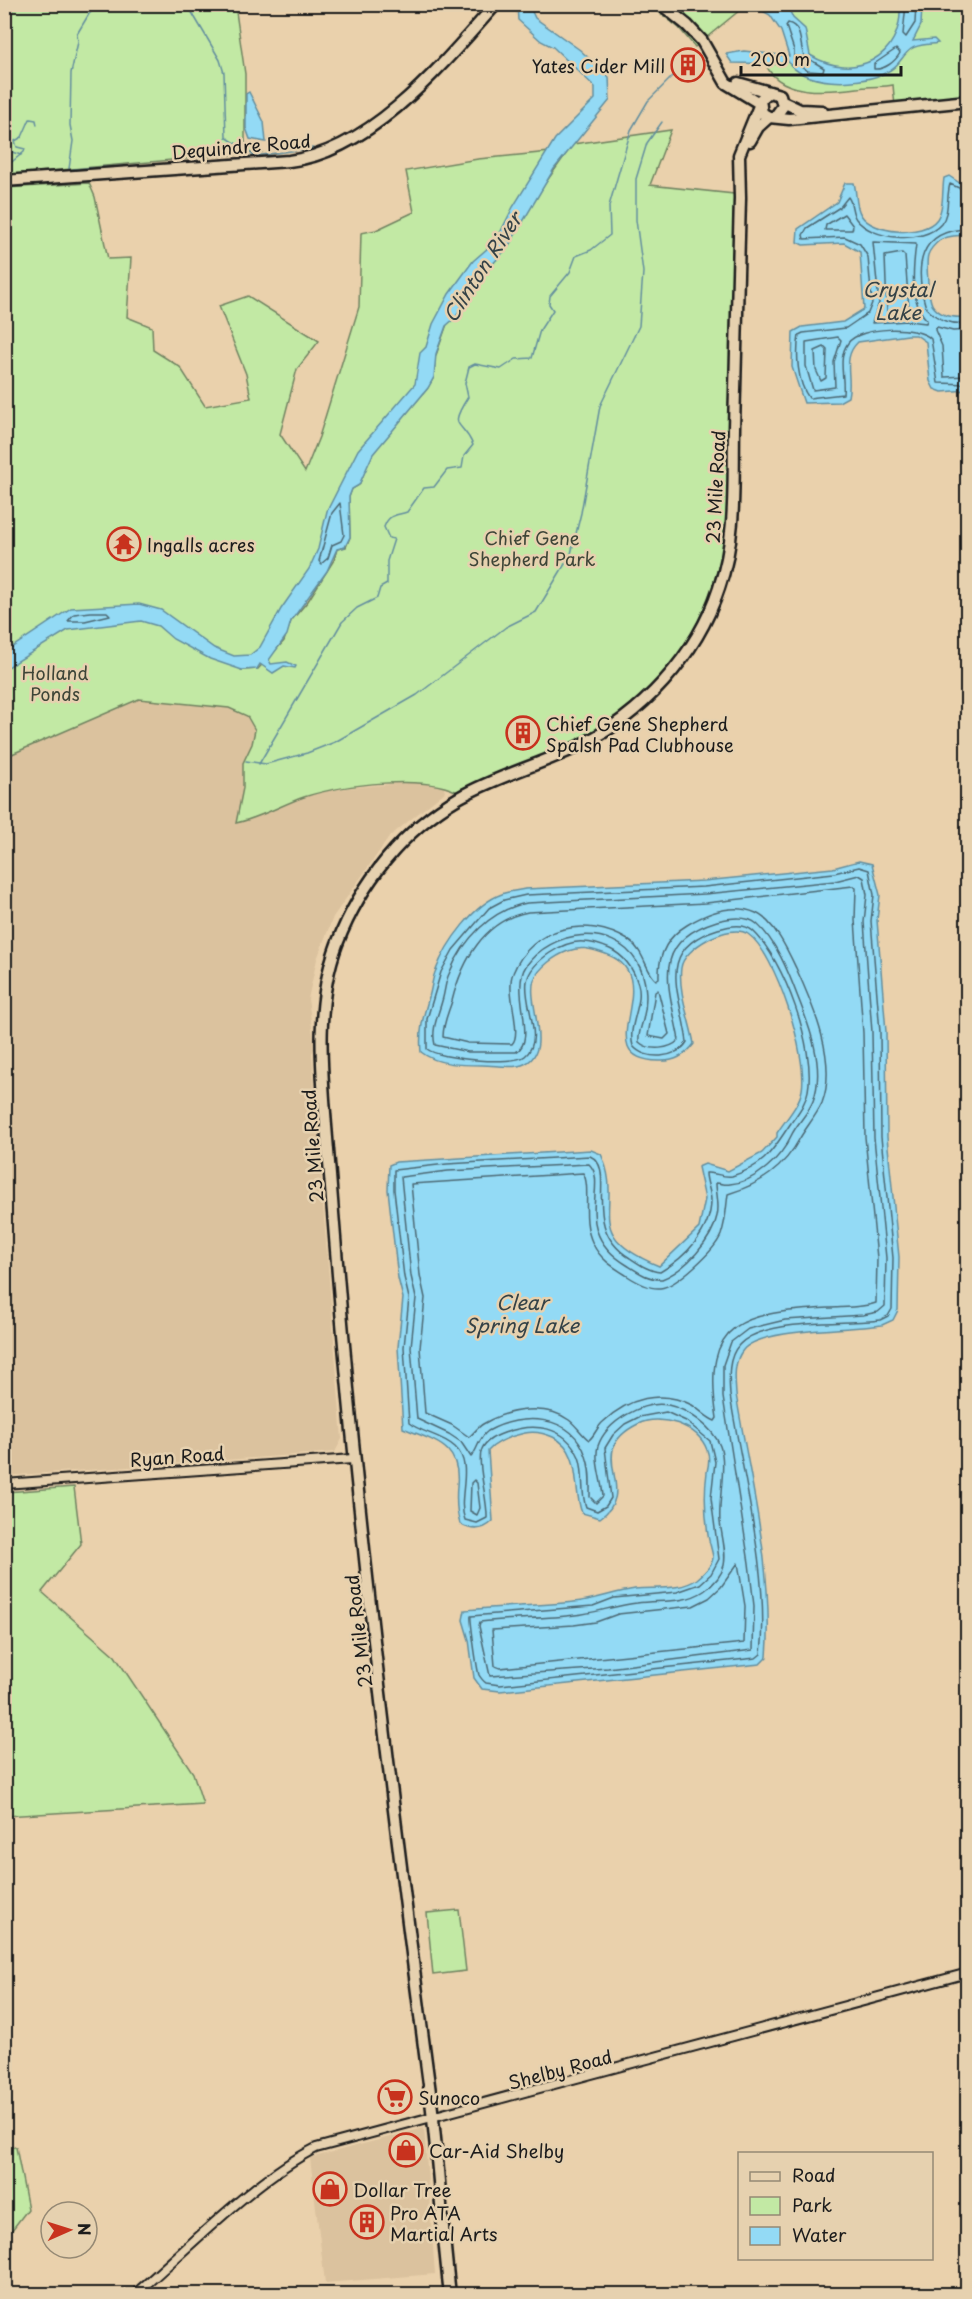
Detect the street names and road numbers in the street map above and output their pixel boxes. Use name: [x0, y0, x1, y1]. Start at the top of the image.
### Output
street label: Dequindre Road: [170, 126, 312, 166]
street label: 23 Mile Road: [699, 430, 731, 544]
street label: 23 Mile Road: [295, 1088, 329, 1204]
street label: Ryan Road: [129, 1439, 225, 1473]
street label: 23 Mile Road: [338, 1573, 378, 1689]
street label: Shelby Road: [505, 2042, 615, 2096]

